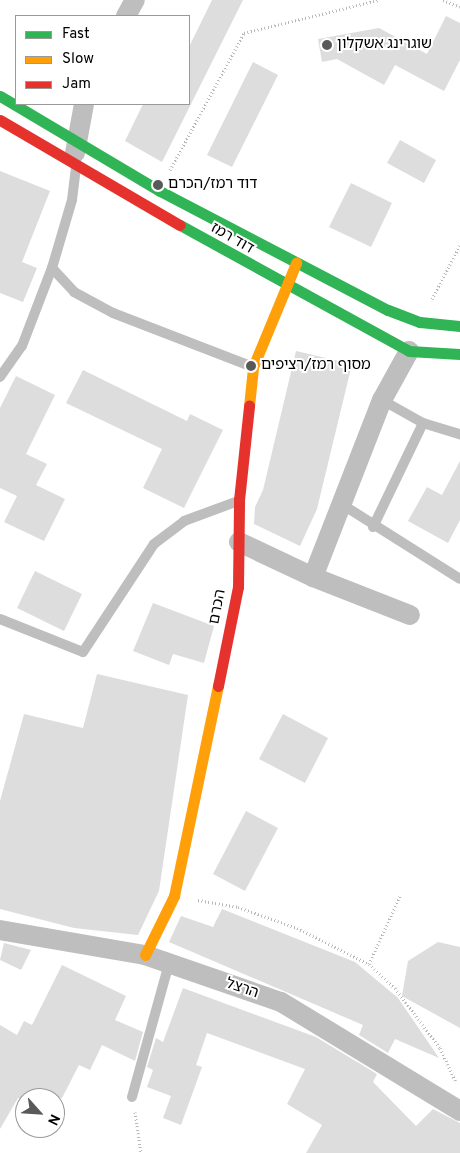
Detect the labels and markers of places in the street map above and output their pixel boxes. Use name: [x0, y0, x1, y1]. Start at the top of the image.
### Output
place label: שוגרינג אשקלון: [337, 36, 432, 54]
marker: שוגרינג אשקלון: [321, 39, 333, 51]
place label: דוד רמז/הכרם: [168, 176, 257, 194]
marker: דוד רמז/הכרם: [152, 179, 164, 191]
place label: מסוף רמז/רציפים: [261, 357, 371, 375]
marker: מסוף רמז/רציפים: [245, 360, 257, 372]

